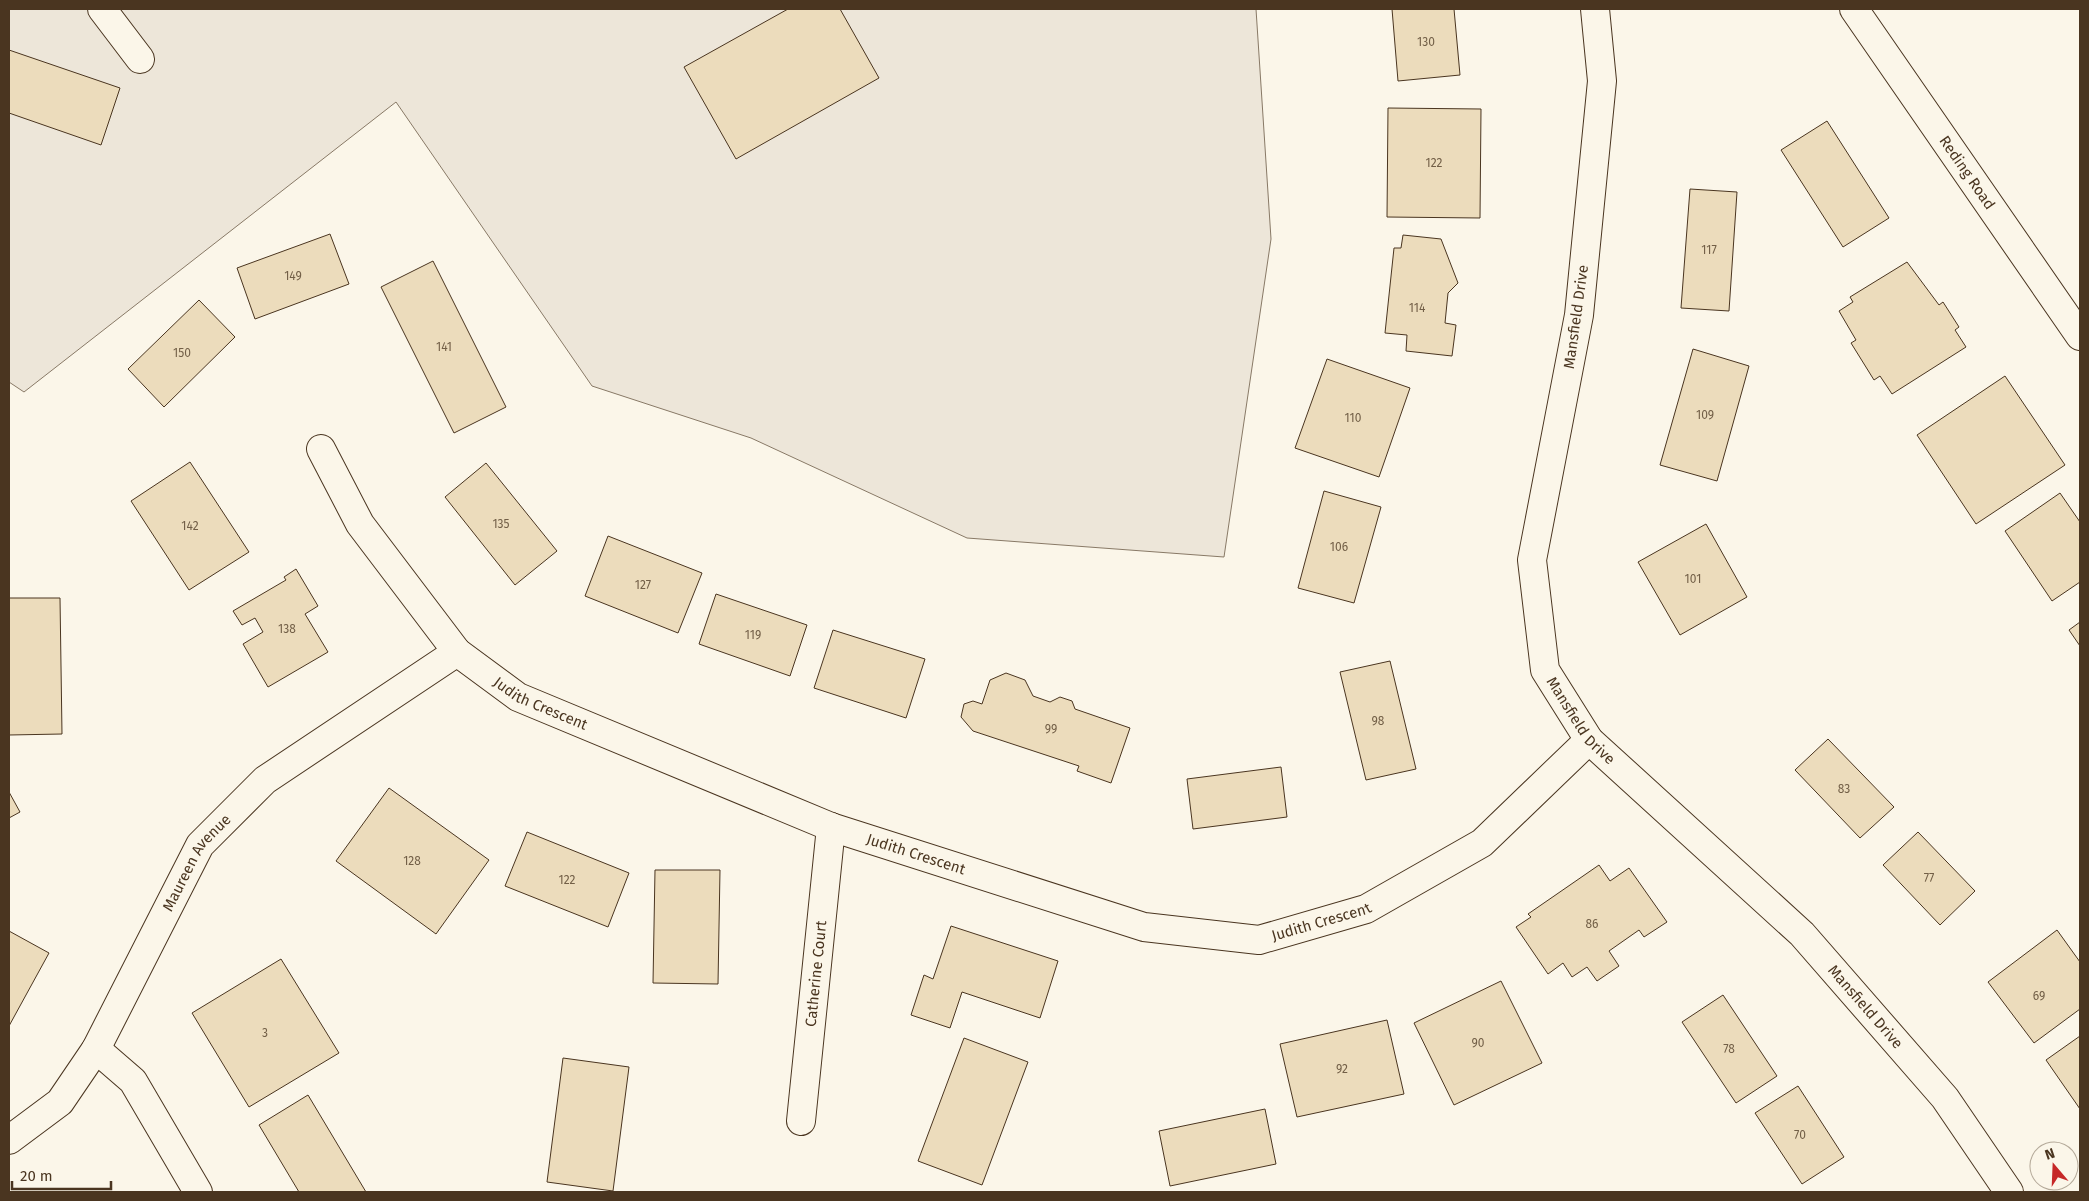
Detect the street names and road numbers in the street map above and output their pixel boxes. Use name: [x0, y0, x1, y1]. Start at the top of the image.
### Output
street label: Reding Road: [1935, 132, 1999, 213]
street label: Mansfield Drive: [1560, 264, 1592, 370]
street label: Judith Crescent: [490, 673, 591, 734]
street label: Mansfield Drive: [1543, 674, 1619, 768]
street label: Maureen Avenue: [159, 810, 235, 914]
street label: Judith Crescent: [864, 830, 968, 879]
street label: Judith Crescent: [1269, 899, 1375, 945]
street label: Catherine Court: [802, 919, 830, 1028]
street label: Mansfield Drive: [1824, 961, 1907, 1052]

